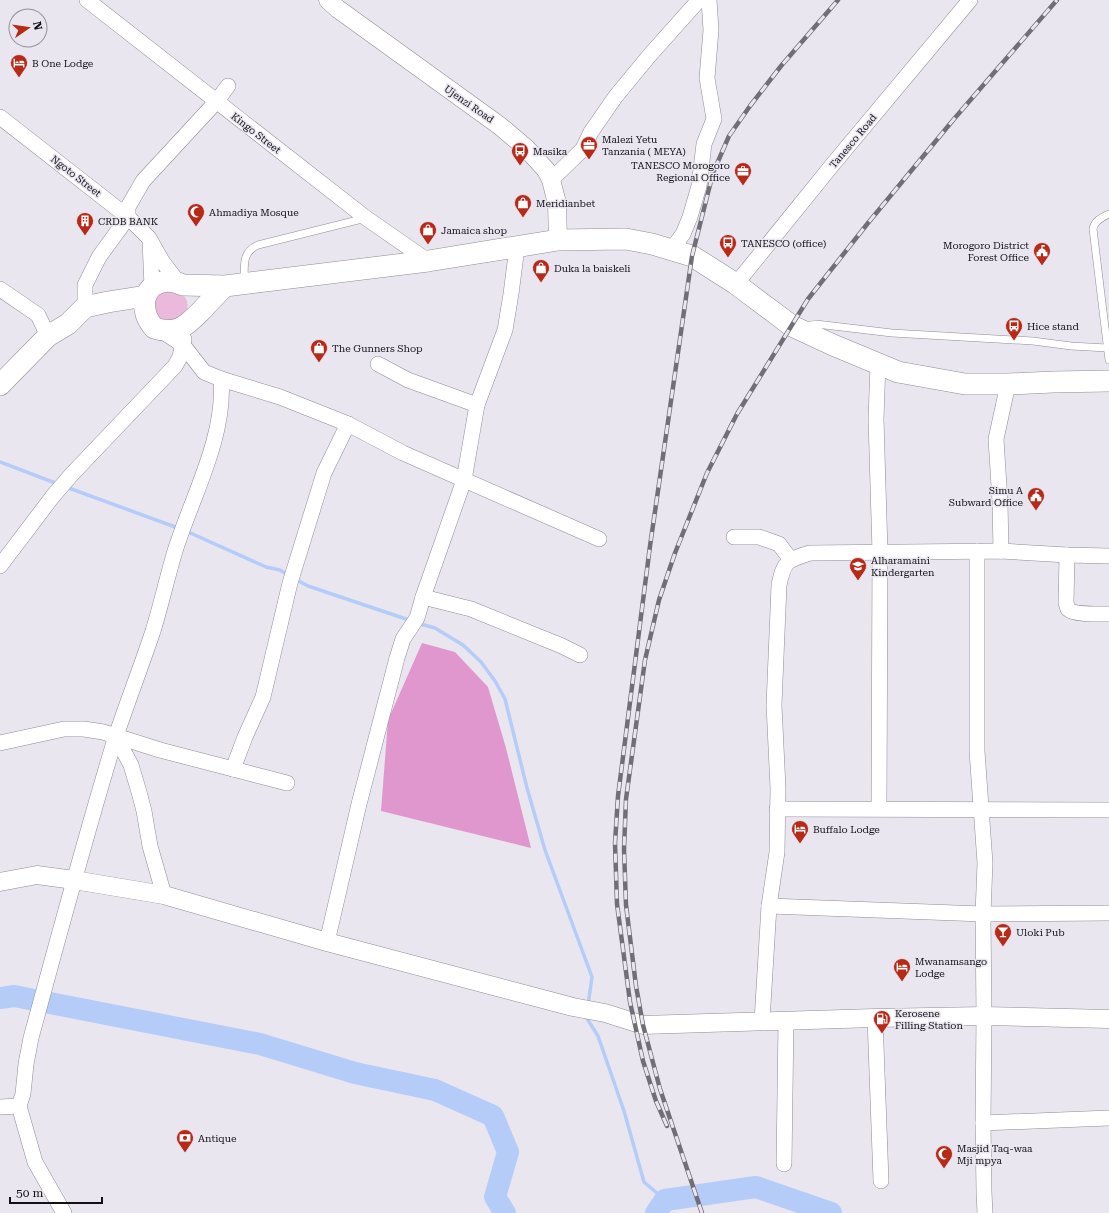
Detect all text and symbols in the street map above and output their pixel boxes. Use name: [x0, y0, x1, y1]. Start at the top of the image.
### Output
north arrow: [8, 8, 48, 48]
text: N: [30, 20, 45, 32]
hotel icon: B One Lodge: [9, 53, 29, 78]
place label: B One Lodge: [32, 58, 94, 69]
street label: Ujenzi Road: [442, 83, 496, 125]
street label: Kingo Street: [229, 110, 283, 156]
street label: Tanesco Road: [827, 111, 879, 170]
place label: Malezi Yetu Tanzania ( MEYA): [602, 134, 686, 157]
office icon: Malezi Yetu Tanzania ( MEYA): [579, 135, 599, 160]
bus stop icon: Masika: [510, 141, 530, 166]
place label: Masika: [533, 146, 568, 157]
street label: Ngoto Street: [49, 153, 103, 199]
place label: TANESCO Morogoro Regional Office: [631, 160, 731, 183]
office icon: TANESCO Morogoro Regional Office: [733, 161, 753, 186]
shop icon: Meridianbet: [513, 193, 533, 218]
place label: Meridianbet: [536, 198, 595, 209]
mosque icon: Ahmadiya Mosque: [186, 202, 206, 227]
place label: Ahmadiya Mosque: [209, 207, 299, 218]
building icon: CRDB BANK: [75, 211, 95, 236]
place label: CRDB BANK: [98, 216, 159, 227]
shop icon: Jamaica shop: [418, 220, 438, 245]
place label: Jamaica shop: [441, 225, 507, 236]
bus stop icon: TANESCO (office): [718, 233, 738, 258]
place label: TANESCO (office): [741, 238, 826, 249]
place label: Morogoro District Forest Office: [943, 240, 1030, 263]
public building icon: Morogoro District Forest Office: [1032, 241, 1052, 266]
shop icon: Duka la baiskeli: [531, 258, 551, 283]
place label: Duka la baiskeli: [554, 263, 630, 274]
bus stop icon: Hice stand: [1004, 316, 1024, 341]
place label: Hice stand: [1027, 321, 1079, 332]
shop icon: The Gunners Shop: [309, 338, 329, 363]
place label: The Gunners Shop: [332, 343, 423, 354]
place label: Simu A Subward Office: [949, 485, 1024, 508]
public building icon: Simu A Subward Office: [1026, 486, 1046, 511]
place label: Alharamaini Kindergarten: [871, 555, 935, 578]
school or university icon: Alharamaini Kindergarten: [848, 556, 868, 581]
hotel icon: Buffalo Lodge: [790, 819, 810, 844]
place label: Buffalo Lodge: [813, 824, 880, 835]
bar icon: Uloki Pub: [993, 922, 1013, 947]
place label: Uloki Pub: [1016, 927, 1065, 938]
place label: Mwanamsango Lodge: [915, 956, 987, 979]
hotel icon: Mwanamsango Lodge: [892, 957, 912, 982]
place label: Kerosene Filling Station: [895, 1008, 963, 1031]
fuel station icon: Kerosene Filling Station: [872, 1009, 892, 1034]
bank icon: Antique: [175, 1128, 195, 1153]
place label: Antique: [198, 1133, 237, 1144]
place label: Masjid Taq-waa Mji mpya: [957, 1143, 1033, 1166]
mosque icon: Masjid Taq-waa Mji mpya: [934, 1144, 954, 1169]
scale bar: [10, 1179, 102, 1205]
text: 50 m: [16, 1186, 43, 1200]

